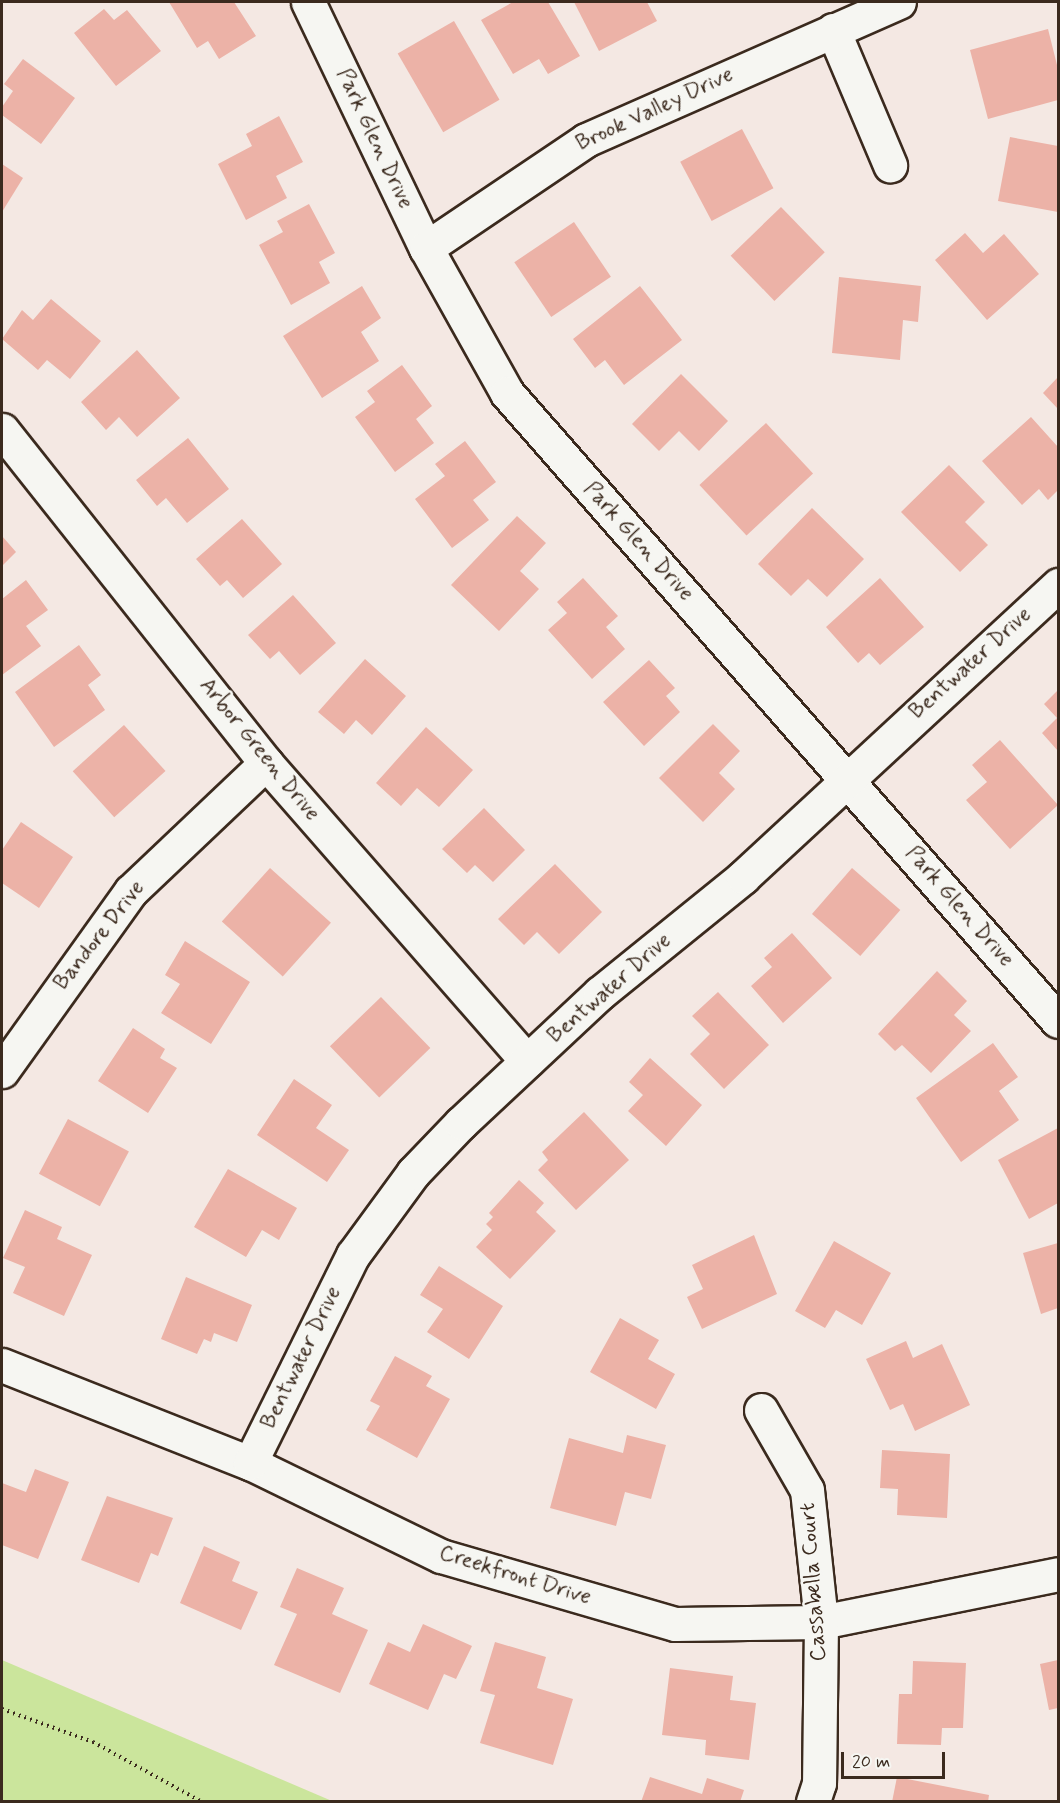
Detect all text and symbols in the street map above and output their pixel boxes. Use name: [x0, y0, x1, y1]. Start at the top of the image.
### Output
street label: Brook Valley Drive: [574, 63, 736, 157]
street label: Park Glen Drive: [330, 65, 418, 213]
street label: Park Glen Drive: [577, 477, 699, 607]
street label: Bentwater Drive: [905, 602, 1037, 726]
street label: Arbor Green Drive: [193, 673, 325, 827]
street label: Park Glen Drive: [899, 841, 1019, 973]
street label: Bandore Drive: [49, 876, 151, 996]
street label: Bentwater Drive: [543, 928, 677, 1050]
street label: Bentwater Drive: [256, 1282, 348, 1434]
street label: Cassabella Court: [795, 1502, 833, 1662]
street label: Creekfront Drive: [437, 1541, 593, 1611]
scale bar: [844, 1740, 948, 1778]
text: 20 m: [852, 1750, 890, 1774]

